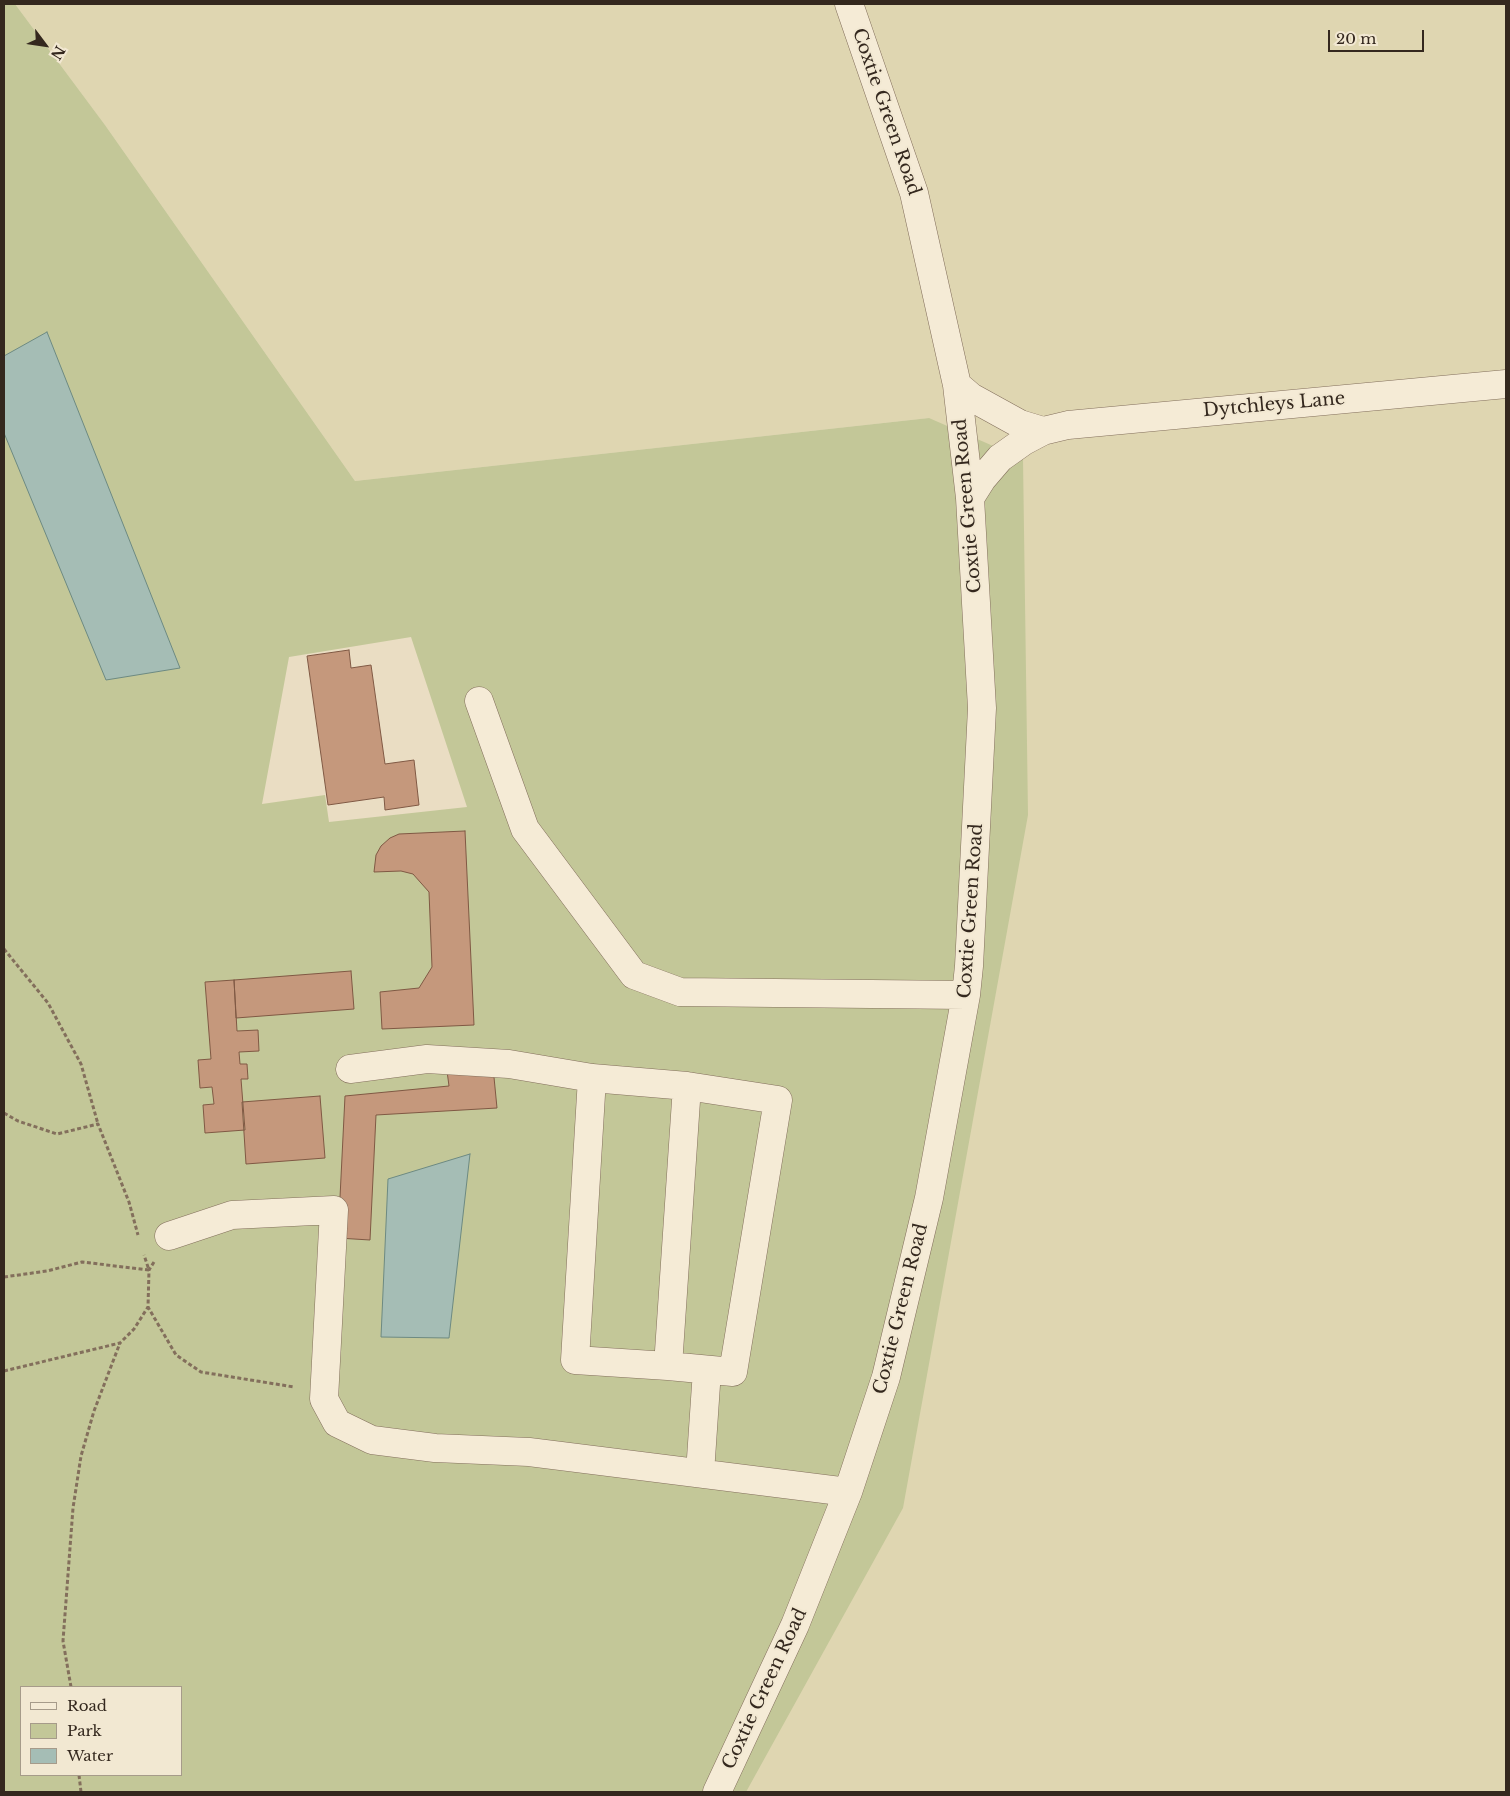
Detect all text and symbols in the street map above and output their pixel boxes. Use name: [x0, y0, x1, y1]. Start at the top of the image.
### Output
north arrow: [20, 20, 70, 70]
scale bar: [1330, 20, 1426, 52]
street label: Coxtie Green Road: [847, 26, 925, 198]
text: 20 m: [1336, 29, 1376, 48]
text: N: [47, 42, 69, 63]
street label: Dytchleys Lane: [1202, 388, 1346, 422]
street label: Coxtie Green Road: [950, 418, 986, 594]
street label: Coxtie Green Road: [954, 823, 988, 999]
street label: Coxtie Green Road: [869, 1221, 933, 1397]
street label: Coxtie Green Road: [718, 1605, 812, 1773]
legend: [20, 1686, 182, 1776]
text: Road: [67, 1696, 107, 1715]
text: Park: [67, 1721, 102, 1740]
text: Water: [67, 1746, 113, 1765]

